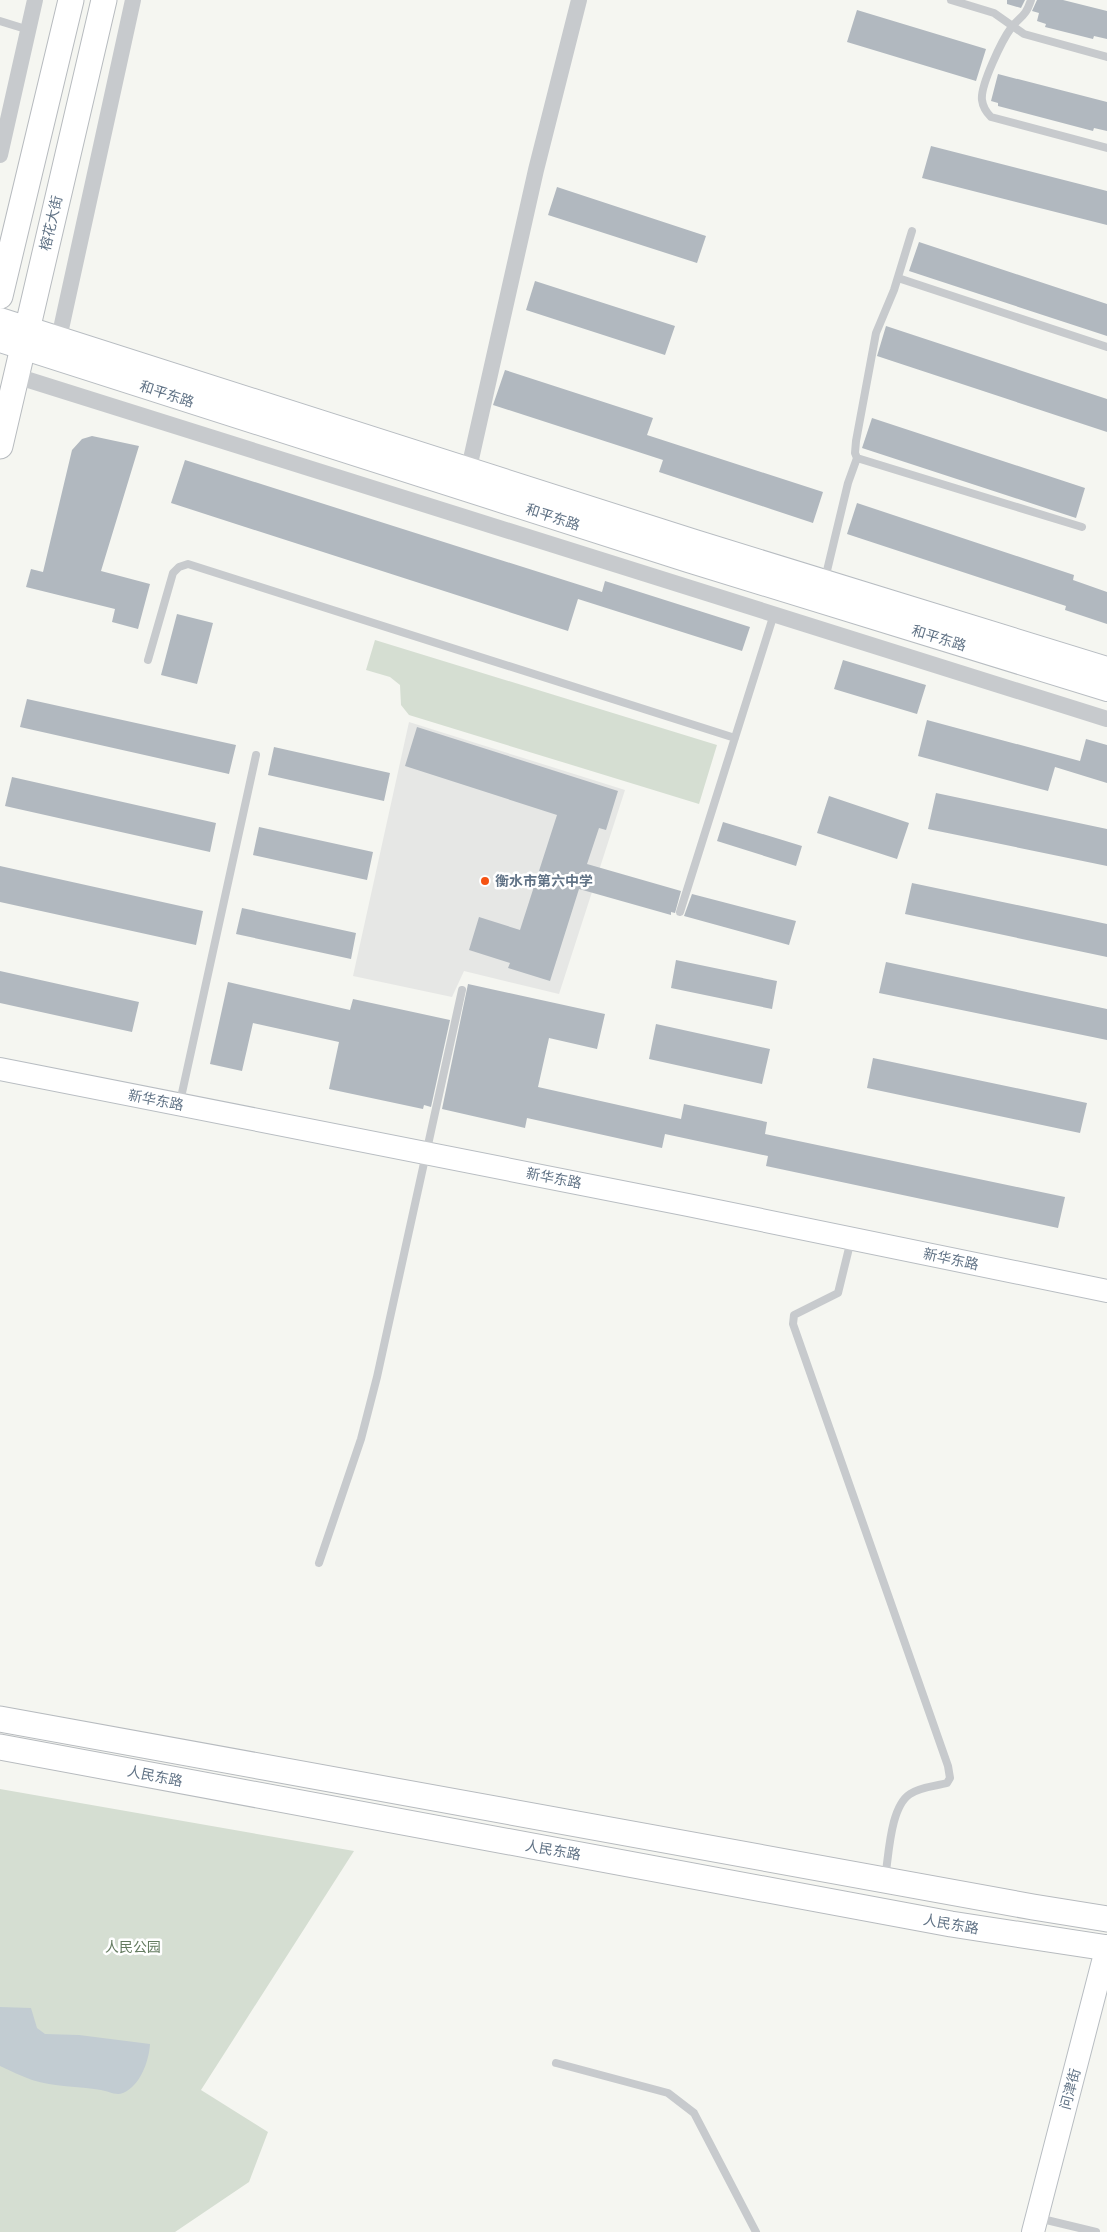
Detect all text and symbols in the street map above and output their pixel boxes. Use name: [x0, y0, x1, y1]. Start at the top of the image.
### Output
street label: 榕花大街: [35, 193, 66, 252]
street label: 和平东路: [138, 376, 197, 411]
street label: 和平东路: [524, 499, 583, 534]
street label: 和平东路: [910, 620, 969, 655]
place label: 衡水市第六中学: [495, 871, 593, 890]
marker: 衡水市第六中学: [479, 875, 491, 887]
street label: 新华东路: [127, 1085, 185, 1114]
street label: 新华东路: [525, 1163, 583, 1192]
street label: 新华东路: [922, 1243, 980, 1274]
street label: 人民东路: [126, 1761, 184, 1790]
street label: 人民东路: [524, 1835, 582, 1864]
street label: 人民东路: [922, 1909, 980, 1938]
park label: 人民公园: [105, 1937, 161, 1956]
street label: 问津街: [1055, 2066, 1084, 2112]

